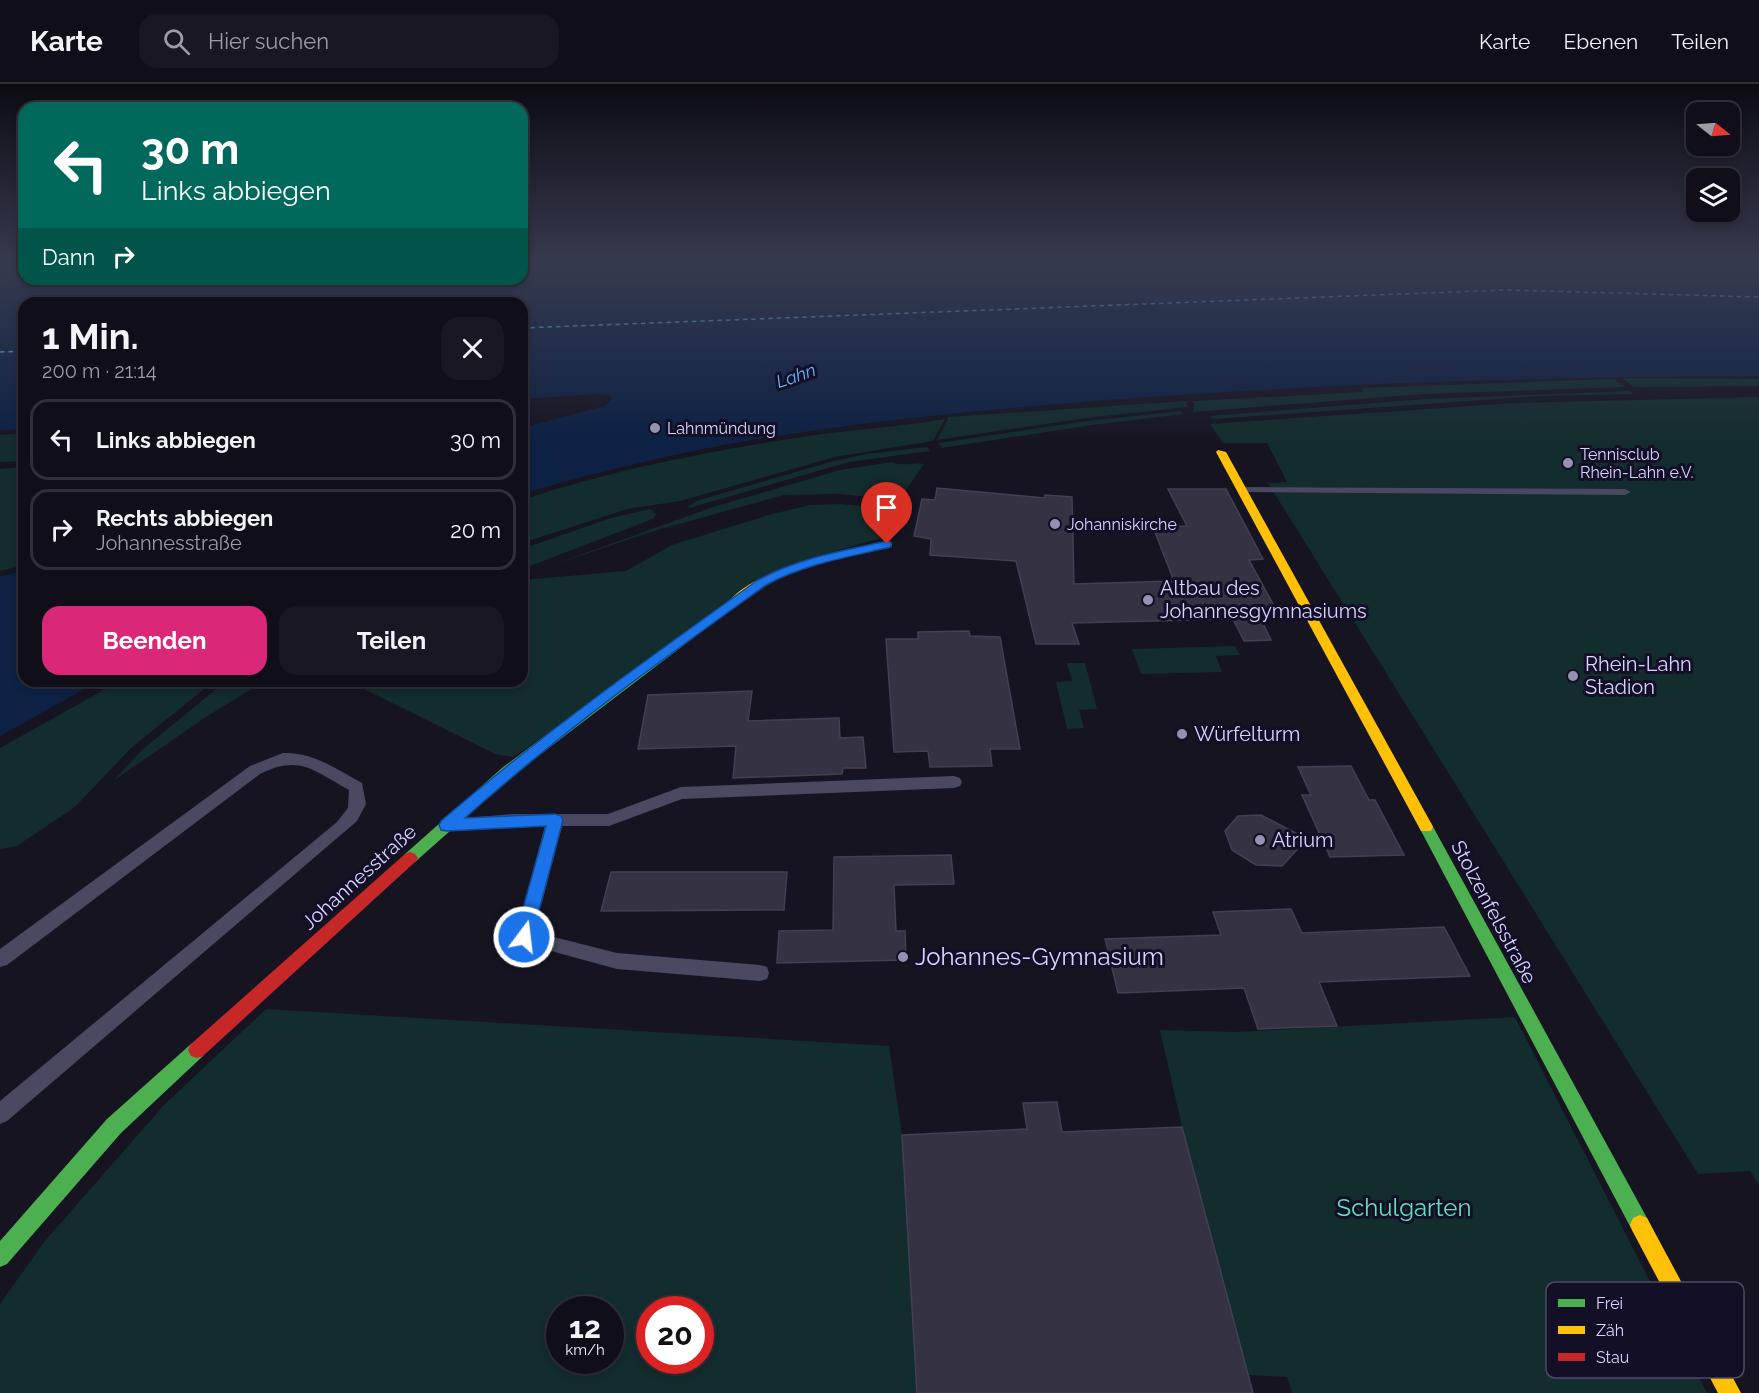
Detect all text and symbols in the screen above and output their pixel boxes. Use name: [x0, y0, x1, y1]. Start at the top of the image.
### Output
search box: [139, 14, 559, 68]
text: Karte: [30, 25, 103, 58]
icon: search: [160, 25, 193, 58]
text: Hier suchen: [208, 28, 329, 54]
text: Karte: [1479, 29, 1530, 54]
text: Ebenen: [1563, 29, 1638, 54]
text: Teilen: [1671, 29, 1729, 54]
north arrow: [1686, 102, 1740, 156]
map controls: [1686, 102, 1740, 222]
text: 30 m: [141, 125, 239, 174]
icon: left: [42, 126, 120, 204]
button: layers: [1686, 168, 1740, 222]
text: Links abbiegen: [141, 175, 331, 206]
icon: right: [107, 240, 140, 273]
text: Dann: [42, 244, 95, 270]
text: 1 Min.: [42, 315, 139, 357]
button: close: [441, 317, 504, 380]
text: 200 m · 21:14: [42, 359, 157, 383]
water label: Lahn: [773, 359, 818, 392]
place label: Lahnmündung: [667, 419, 776, 438]
marker: Lahnmündung: [648, 421, 662, 435]
icon: left: [45, 423, 78, 456]
text: Links abbiegen: [96, 427, 256, 453]
text: 30 m: [450, 427, 501, 453]
place label: Tennisclub Rhein-Lahn e.V.: [1580, 445, 1693, 482]
marker: Tennisclub Rhein-Lahn e.V.: [1561, 456, 1575, 470]
pin: [861, 482, 912, 544]
icon: arrive: [870, 491, 903, 524]
text: Rechts abbiegen: [96, 505, 273, 531]
icon: right: [45, 513, 78, 546]
place label: Johanniskirche: [1067, 515, 1177, 534]
text: 20 m: [450, 517, 501, 543]
marker: Johanniskirche: [1048, 517, 1062, 531]
text: Johannesstraße: [96, 531, 242, 555]
place label: Altbau des Johannesgymnasiums: [1160, 576, 1367, 623]
marker: Altbau des Johannesgymnasiums: [1141, 593, 1155, 607]
button: Beenden: [42, 606, 267, 675]
button: Teilen: [279, 606, 504, 675]
place label: Rhein-Lahn Stadion: [1585, 652, 1692, 699]
marker: Rhein-Lahn Stadion: [1566, 669, 1580, 683]
place label: Würfelturm: [1194, 722, 1300, 746]
marker: Würfelturm: [1175, 727, 1189, 741]
street label: Johannesstraße: [297, 819, 421, 935]
place label: Atrium: [1272, 828, 1333, 852]
marker: Atrium: [1253, 833, 1267, 847]
street label: Stolzenfelsstraße: [1446, 836, 1542, 988]
position arrow: [492, 905, 556, 969]
place label: Johannes-Gymnasium: [915, 942, 1164, 971]
marker: Johannes-Gymnasium: [896, 950, 910, 964]
park label: Schulgarten: [1337, 1193, 1471, 1222]
legend: [1546, 1282, 1744, 1378]
text: Frei: [1596, 1294, 1623, 1313]
speed limit sign: 20: [636, 1296, 714, 1374]
text: 12: [569, 1310, 601, 1345]
text: Zäh: [1596, 1321, 1624, 1340]
text: km/h: [565, 1341, 605, 1359]
text: Stau: [1596, 1348, 1629, 1367]

